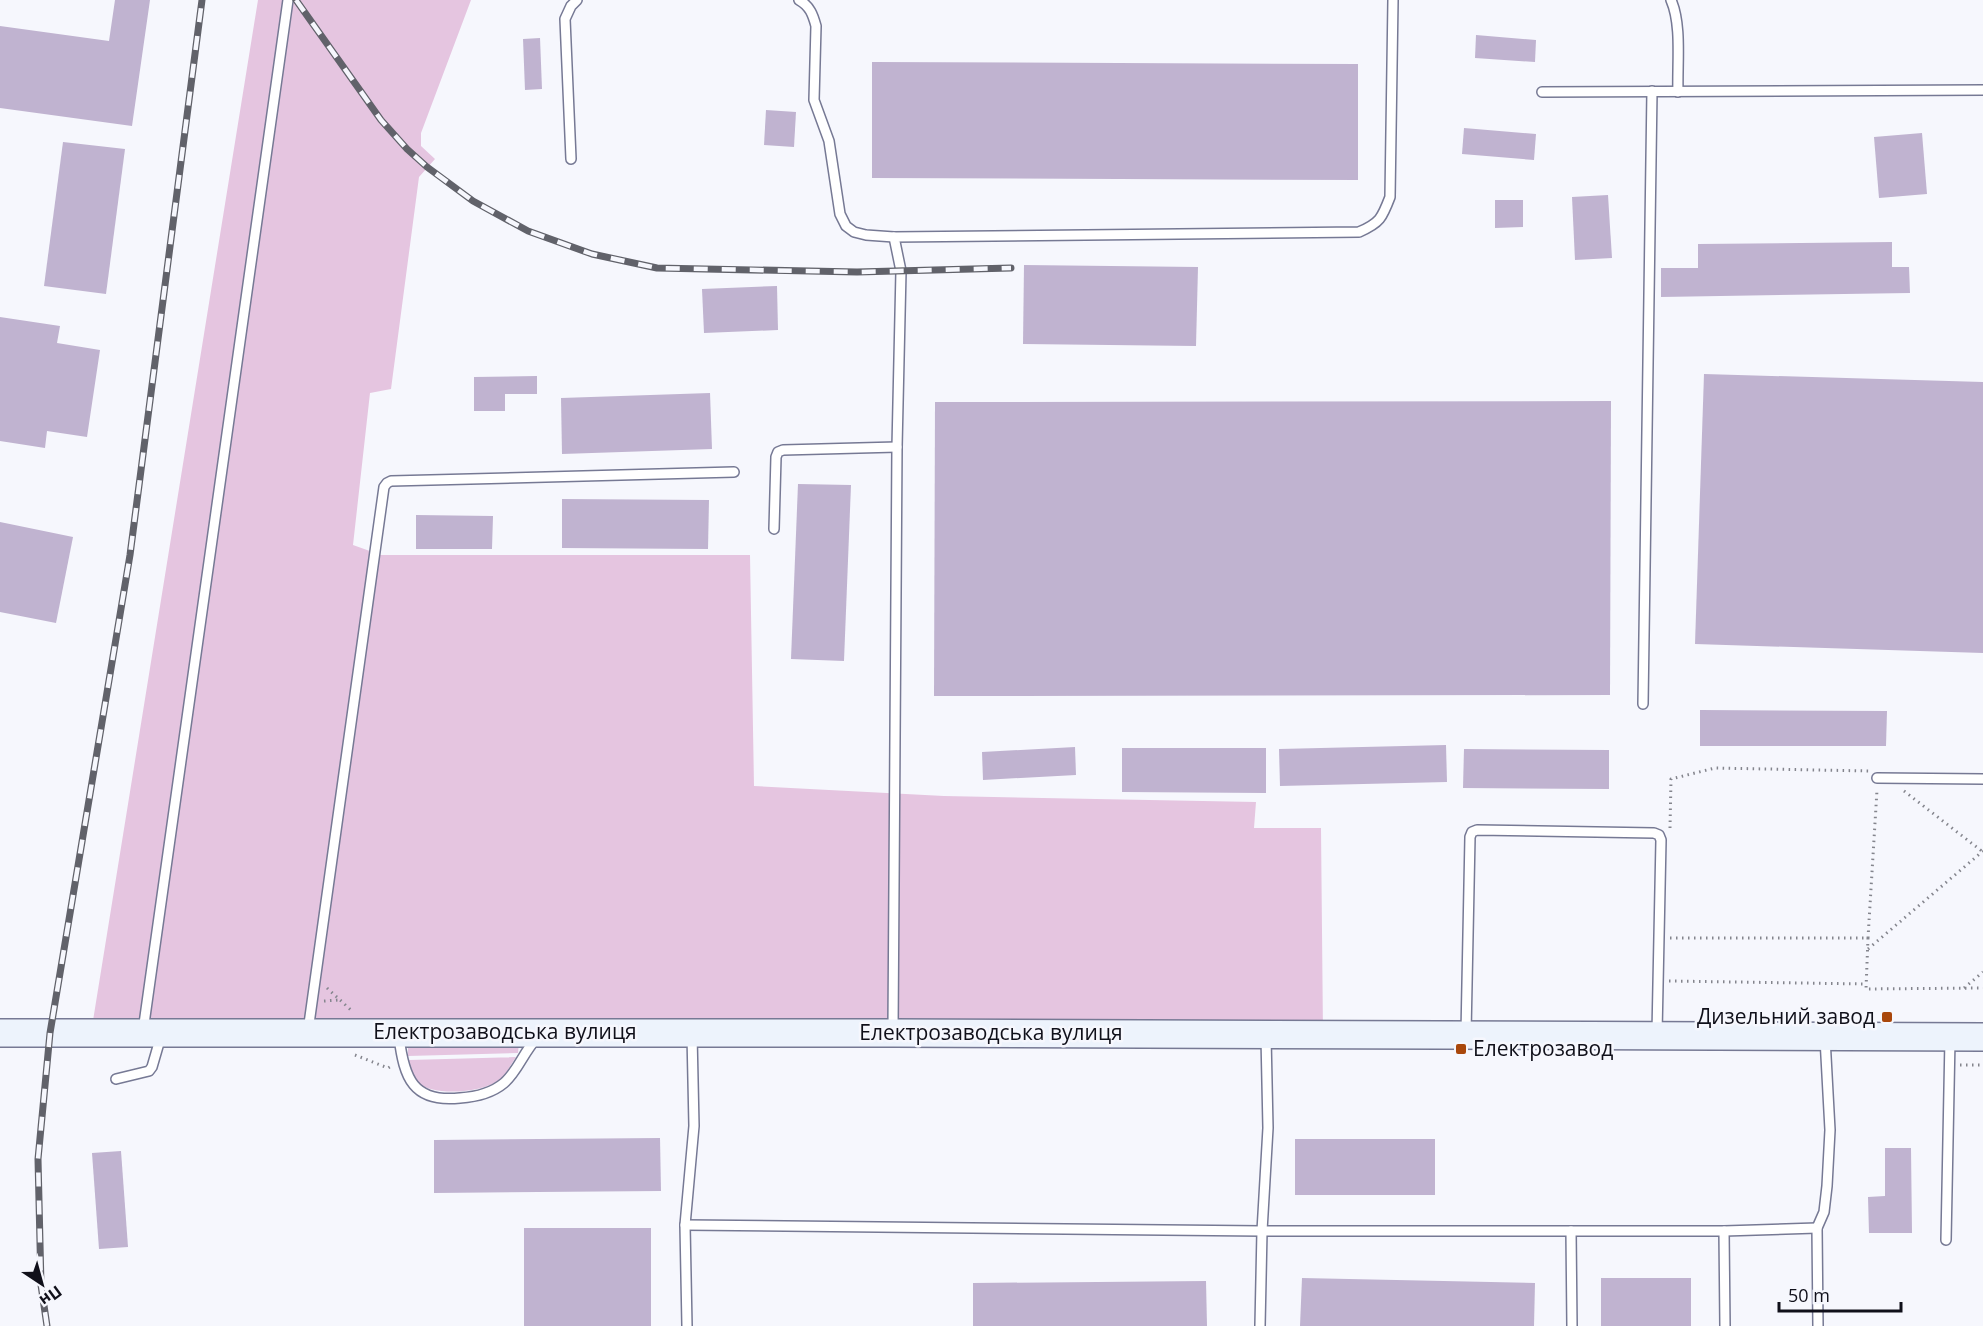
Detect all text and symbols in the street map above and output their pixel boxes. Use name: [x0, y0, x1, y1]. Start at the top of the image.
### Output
place label: Дизельний завод: [1697, 1002, 1875, 1030]
marker: Дизельний завод: [1880, 1010, 1894, 1024]
street label: Електрозаводська вулиця: [373, 1017, 637, 1045]
street label: Електрозаводська вулиця: [859, 1018, 1123, 1046]
place label: Електрозавод: [1473, 1034, 1613, 1062]
marker: Електрозавод: [1454, 1042, 1468, 1056]
north arrow: [12, 1254, 72, 1314]
scale bar: [1779, 1275, 1900, 1313]
text: Пн: [35, 1281, 66, 1312]
text: 50 m: [1788, 1283, 1830, 1307]

